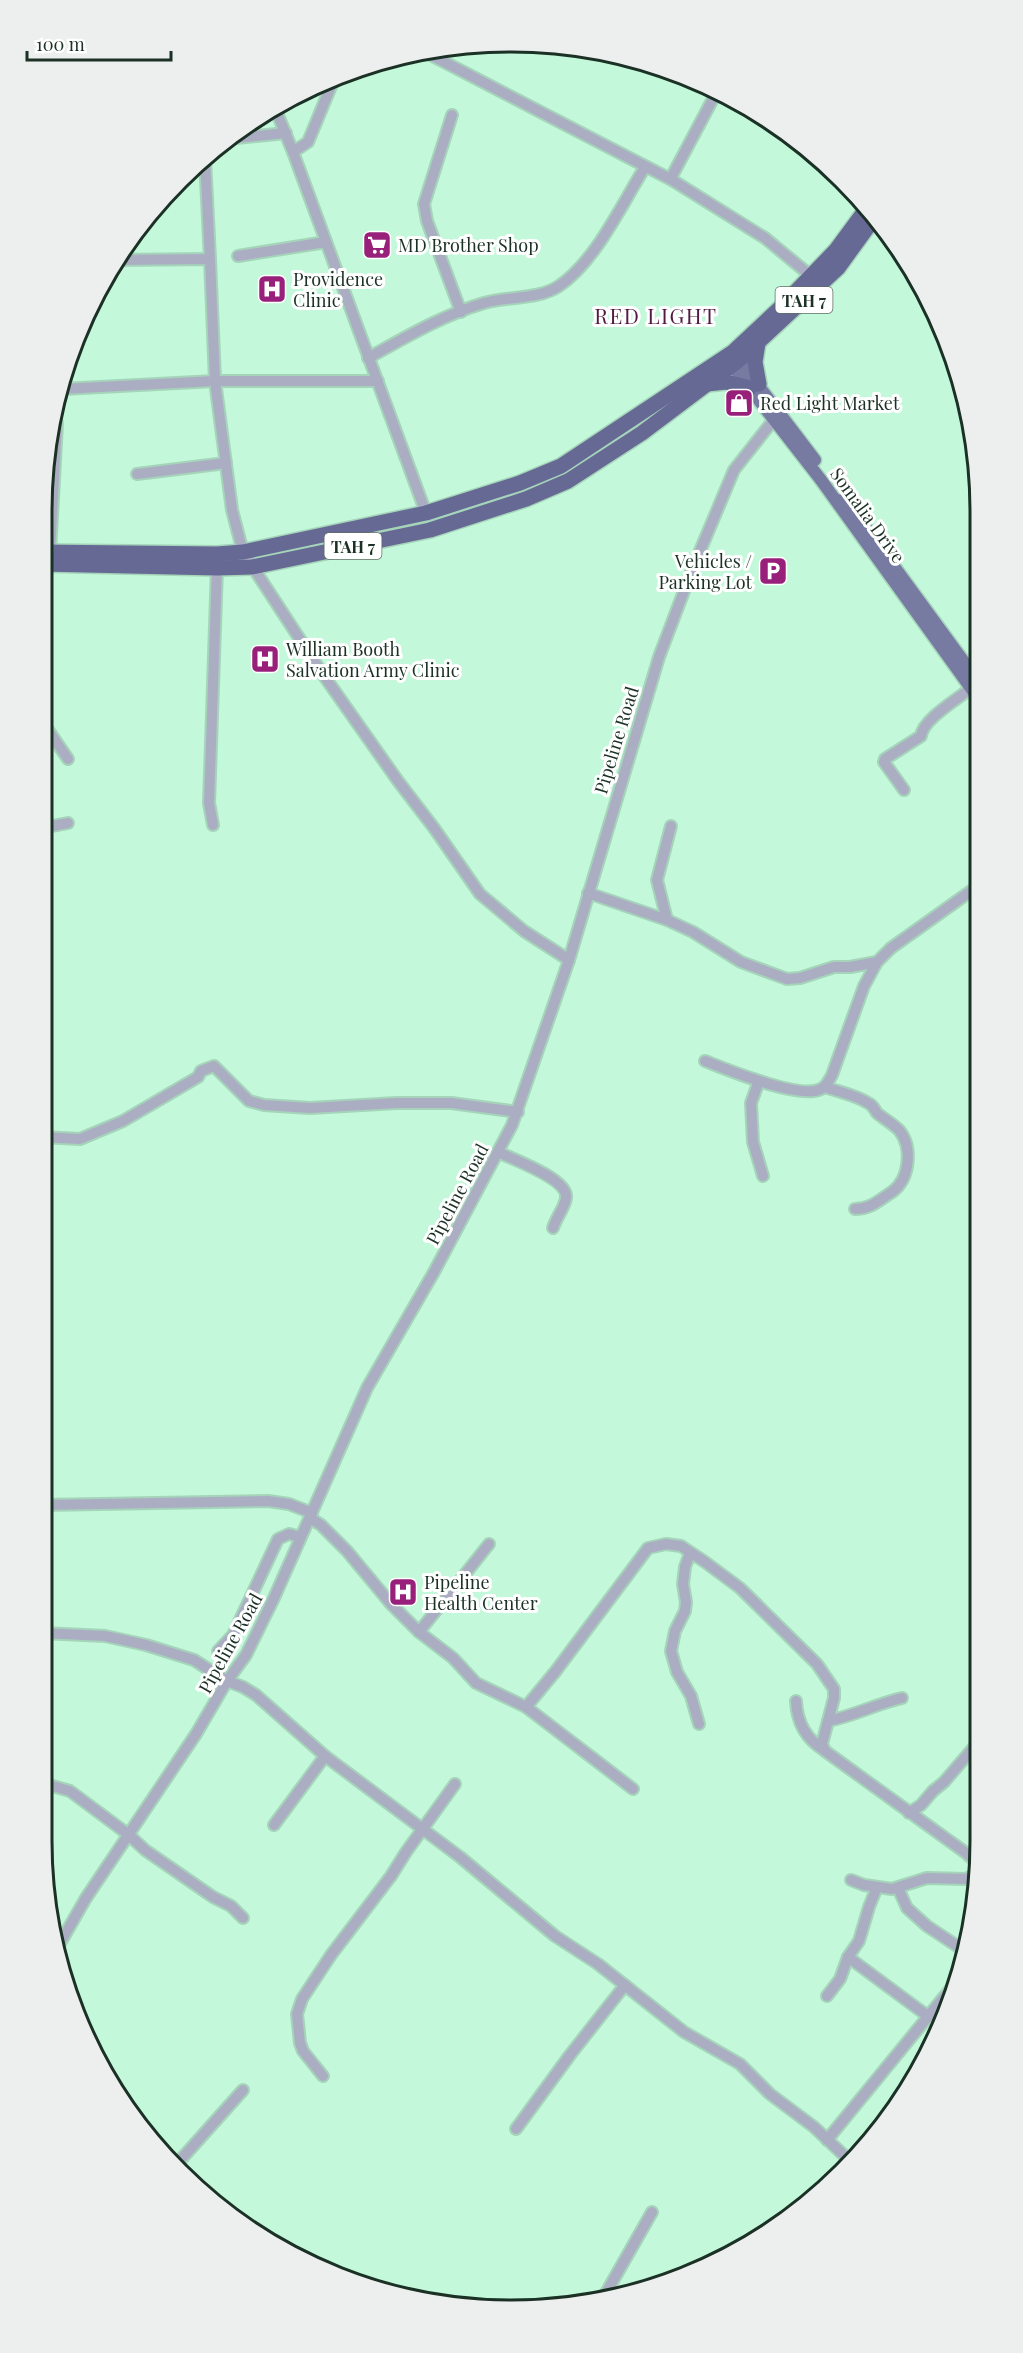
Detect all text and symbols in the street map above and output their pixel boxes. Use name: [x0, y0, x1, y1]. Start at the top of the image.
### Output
scale bar: [27, 24, 171, 62]
text: 100 m: [36, 32, 85, 56]
supermarket icon: MD Brother Shop: [361, 229, 393, 261]
place label: MD Brother Shop: [398, 233, 539, 257]
place label: Providence Clinic: [293, 267, 383, 312]
hospital icon: Providence Clinic: [256, 273, 288, 305]
road number: TAH 7: [776, 287, 832, 313]
district label: RED LIGHT: [594, 301, 718, 329]
shop icon: Red Light Market: [723, 387, 755, 419]
place label: Red Light Market: [760, 391, 900, 415]
street label: Somalia Drive: [825, 463, 911, 567]
road number: TAH 7: [324, 533, 382, 559]
place label: Vehicles / Parking Lot: [658, 549, 753, 594]
parking icon: Vehicles / Parking Lot: [757, 555, 789, 587]
place label: William Booth Salvation Army Clinic: [285, 637, 460, 682]
hospital icon: William Booth Salvation Army Clinic: [249, 643, 281, 675]
street label: Pipeline Road: [588, 683, 644, 797]
street label: Pipeline Road: [420, 1139, 494, 1249]
place label: Pipeline Health Center: [424, 1570, 538, 1615]
hospital icon: Pipeline Health Center: [387, 1576, 419, 1608]
street label: Pipeline Road: [193, 1588, 268, 1697]

